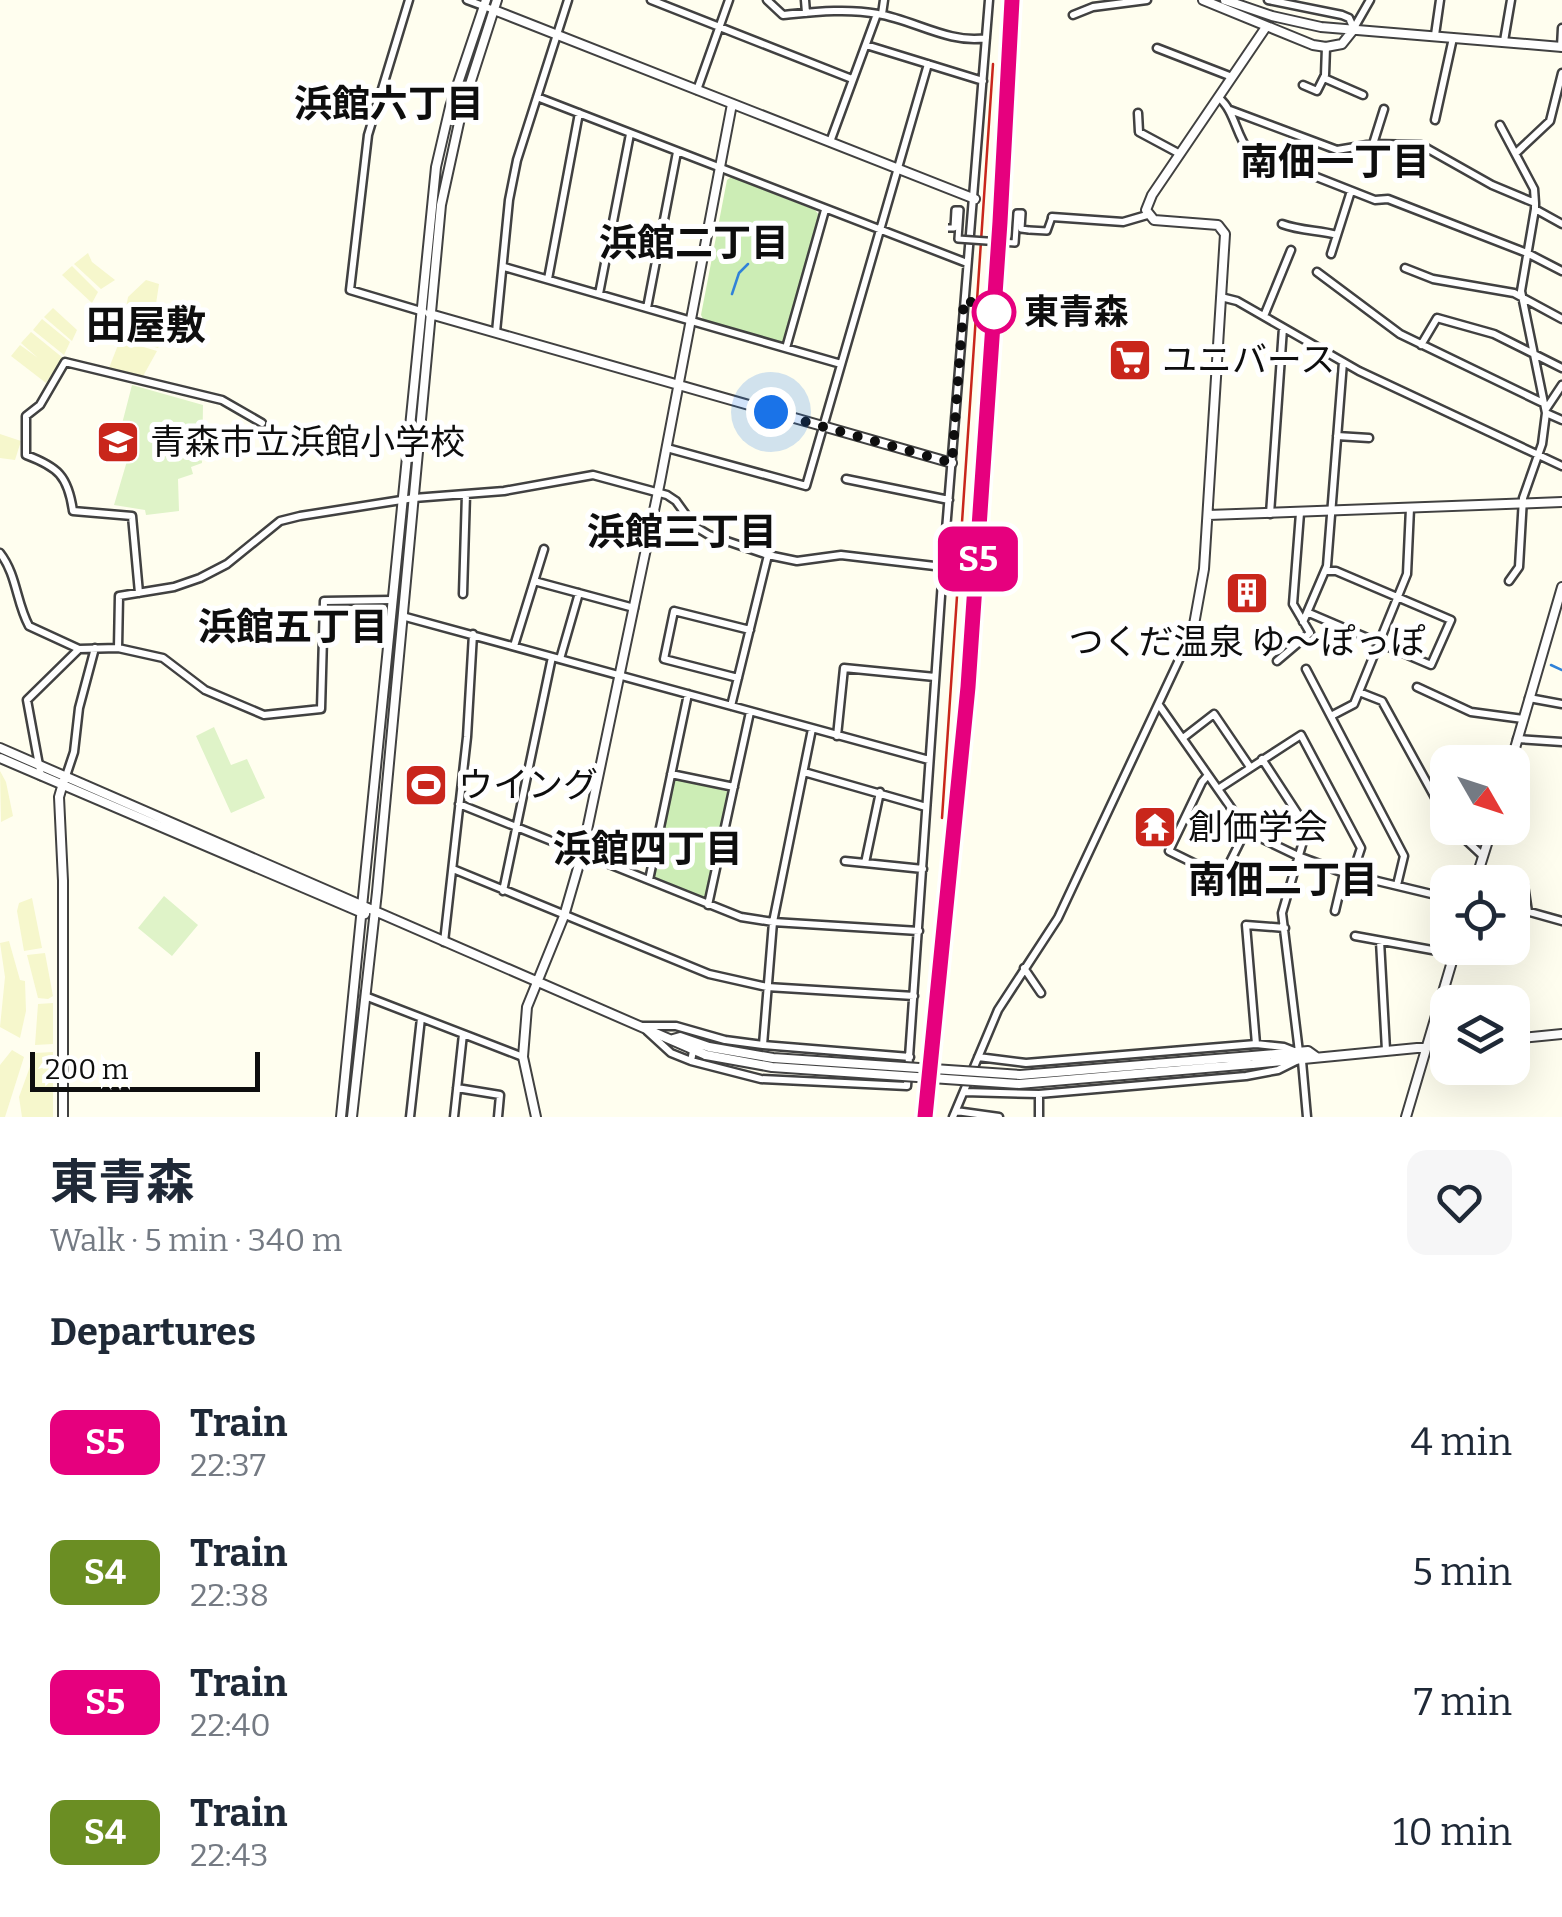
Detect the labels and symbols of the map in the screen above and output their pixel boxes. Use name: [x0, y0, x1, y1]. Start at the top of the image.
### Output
district label: 浜館六丁目: [294, 81, 484, 127]
district label: 南佃一丁目: [1240, 139, 1430, 185]
district label: 浜館二丁目: [599, 220, 789, 266]
marker: 東青森: [973, 291, 1015, 333]
place label: 東青森: [1024, 291, 1129, 333]
district label: 田屋敷: [86, 302, 206, 350]
supermarket icon: ユニバース: [1107, 337, 1153, 383]
place label: ユニバース: [1162, 339, 1335, 381]
your location: [746, 387, 796, 437]
school or university icon: 青森市立浜館小学校: [95, 419, 141, 465]
place label: 青森市立浜館小学校: [150, 421, 465, 463]
district label: 浜館三丁目: [587, 509, 777, 555]
line badge: S5: [933, 526, 1023, 592]
building icon: つくだ温泉 ゆ～ぽっぽ: [1224, 570, 1270, 616]
district label: 浜館五丁目: [198, 604, 388, 650]
place label: つくだ温泉 ゆ～ぽっぽ: [1068, 621, 1426, 663]
north arrow: [1430, 745, 1530, 845]
sports icon: ウイング: [403, 762, 449, 808]
place label: ウイング: [458, 764, 598, 806]
temple icon: 創価学会: [1132, 804, 1178, 850]
place label: 創価学会: [1188, 806, 1328, 848]
district label: 浜館四丁目: [553, 826, 743, 872]
district label: 南佃二丁目: [1188, 857, 1378, 903]
scale bar: [30, 1047, 260, 1092]

